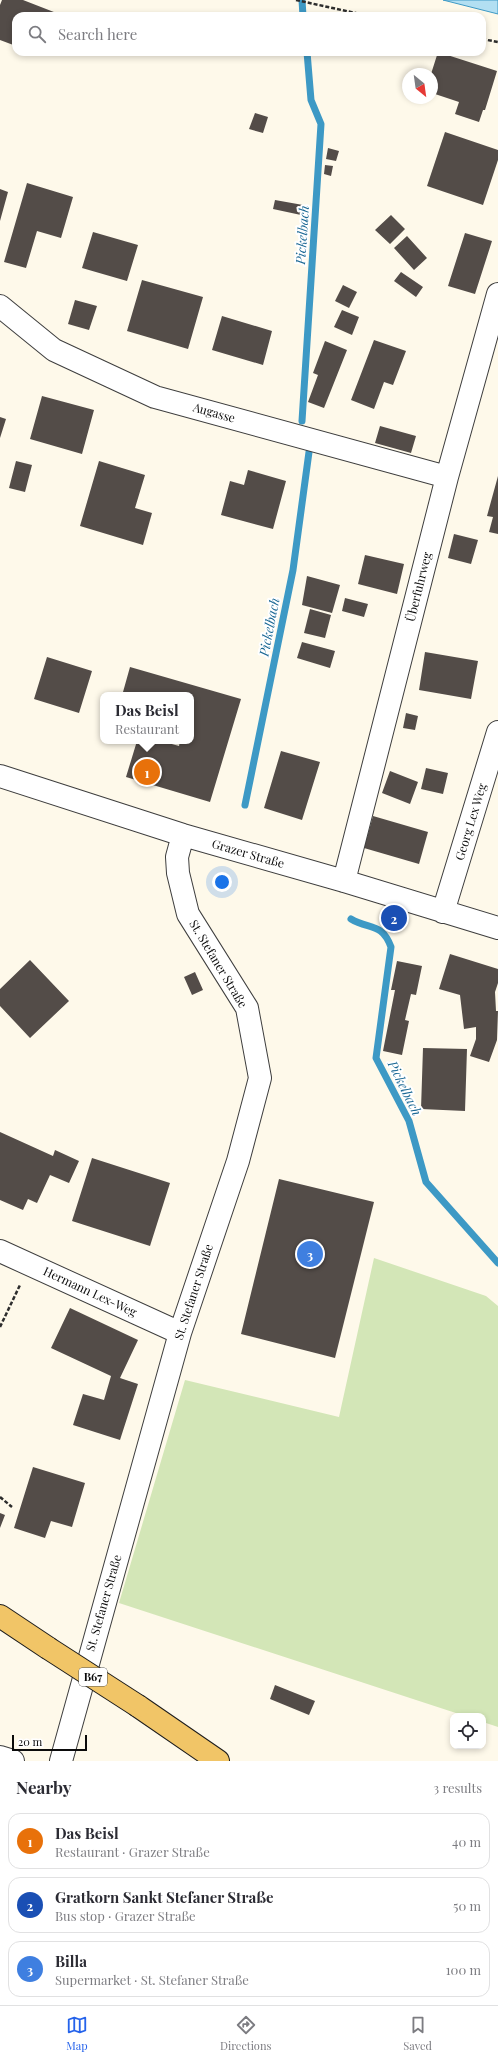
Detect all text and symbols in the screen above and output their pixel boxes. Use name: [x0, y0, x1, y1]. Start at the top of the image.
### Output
search box: [12, 12, 486, 56]
icon: search: [26, 23, 48, 45]
text: Search here: [58, 24, 137, 44]
north arrow: [402, 68, 438, 104]
water label: Pickelbach: [291, 205, 312, 266]
street label: Augasse: [190, 398, 237, 426]
street label: Überfuhrweg: [402, 550, 435, 623]
water label: Pickelbach: [254, 596, 282, 658]
popup: [100, 692, 194, 744]
text: Das Beisl: [115, 700, 179, 720]
text: Restaurant: [115, 720, 179, 737]
pin: 1: [134, 757, 160, 787]
street label: Georg Lex Weg: [451, 781, 490, 862]
street label: Grazer Straße: [210, 835, 286, 871]
your location: [212, 872, 232, 892]
pin: 2: [381, 903, 407, 933]
street label: St. Stefaner Straße: [186, 917, 251, 1010]
water label: Pickelbach: [384, 1057, 426, 1118]
pin: 3: [297, 1239, 323, 1269]
street label: St. Stefaner Straße: [170, 1242, 216, 1342]
street label: Hermann Lex-Weg: [41, 1262, 140, 1320]
street label: St. Stefaner Straße: [82, 1552, 125, 1653]
road number: B67: [79, 1668, 107, 1686]
map controls: [450, 1713, 486, 1749]
button: locate: [450, 1713, 486, 1749]
scale bar: [12, 1733, 87, 1752]
text: 20 m: [18, 1734, 42, 1749]
text: Nearby: [16, 1776, 71, 1798]
text: 3 results: [433, 1779, 482, 1796]
text: Das Beisl: [55, 1823, 119, 1843]
text: 1: [28, 1833, 32, 1850]
text: 40 m: [452, 1833, 481, 1850]
text: Restaurant · Grazer Straße: [55, 1843, 210, 1860]
text: Gratkorn Sankt Stefaner Straße: [55, 1887, 274, 1907]
text: 2: [27, 1897, 33, 1914]
text: 50 m: [453, 1897, 481, 1914]
text: Bus stop · Grazer Straße: [55, 1907, 196, 1924]
text: Billa: [55, 1951, 87, 1971]
text: 3: [27, 1961, 33, 1978]
text: 100 m: [446, 1961, 481, 1978]
text: Supermarket · St. Stefaner Straße: [55, 1971, 249, 1988]
tab: Map: [66, 2014, 88, 2053]
tab: Directions: [220, 2014, 271, 2053]
tab: Saved: [403, 2014, 432, 2053]

